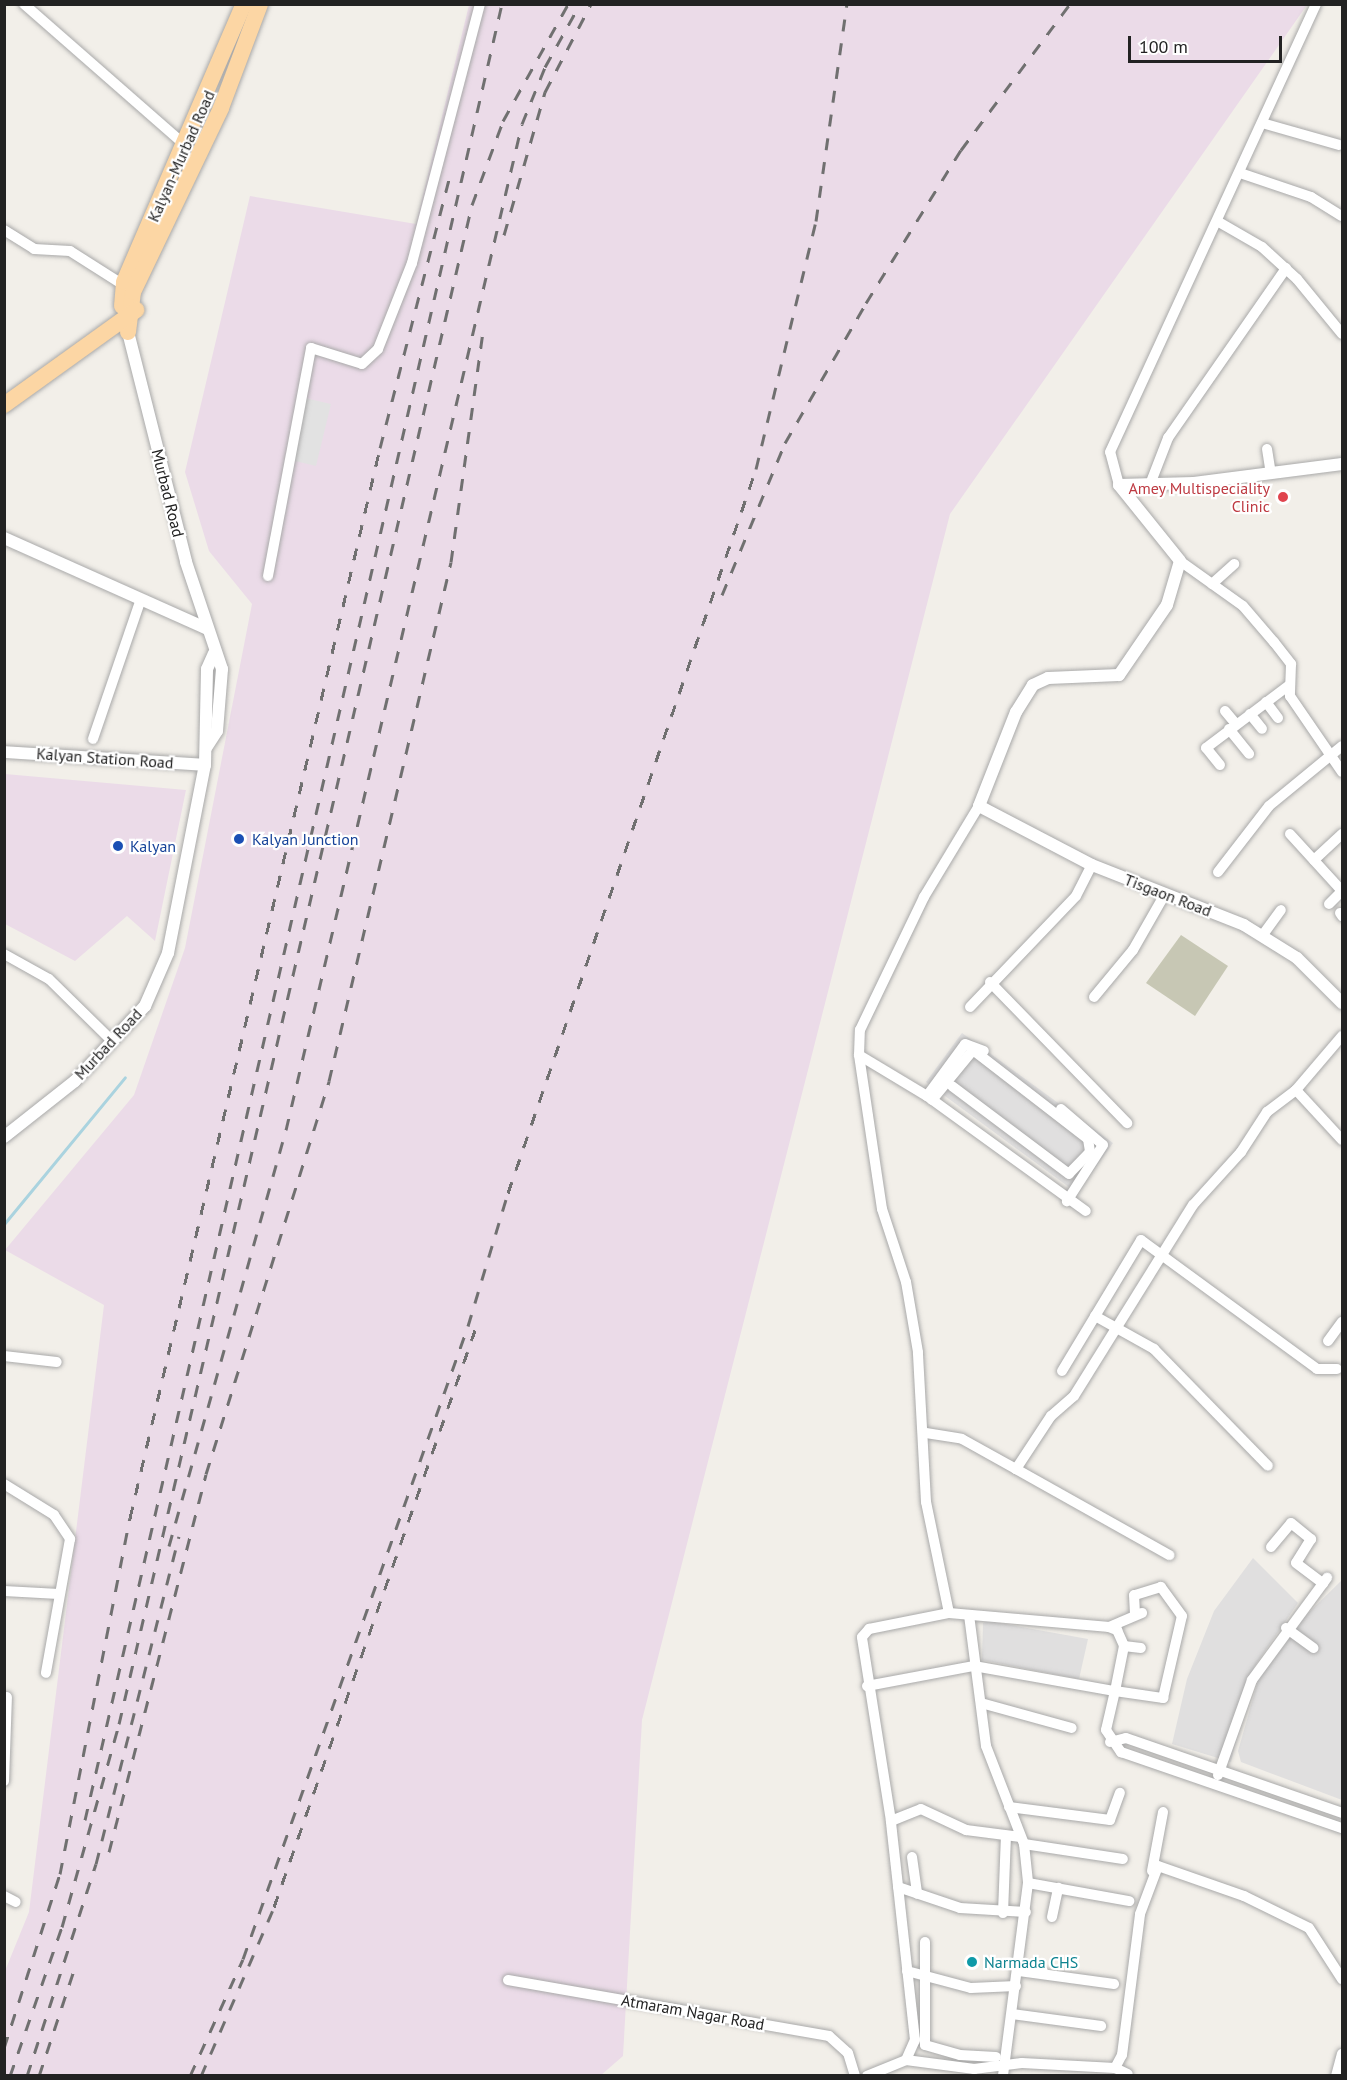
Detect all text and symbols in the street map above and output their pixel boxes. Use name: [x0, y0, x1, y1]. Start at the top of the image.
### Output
scale bar: [1131, 24, 1286, 62]
text: 100 m: [1139, 35, 1188, 58]
street label: Kalyan-Murbad Road: [143, 87, 219, 225]
street label: Murbad Road: [148, 447, 188, 539]
place label: Amey Multispeciality Clinic: [1128, 478, 1270, 516]
marker: Amey Multispeciality Clinic: [1274, 488, 1292, 506]
street label: Kalyan Station Road: [36, 744, 174, 772]
place label: Kalyan Junction: [252, 829, 359, 849]
marker: Kalyan Junction: [230, 830, 248, 848]
place label: Kalyan: [130, 836, 176, 856]
marker: Kalyan: [111, 839, 125, 853]
street label: Tisgaon Road: [1122, 870, 1214, 920]
street label: Murbad Road: [70, 1005, 146, 1083]
place label: Narmada CHS: [984, 1952, 1078, 1972]
marker: Narmada CHS: [965, 1955, 979, 1969]
street label: Atmaram Nagar Road: [620, 1990, 766, 2034]

